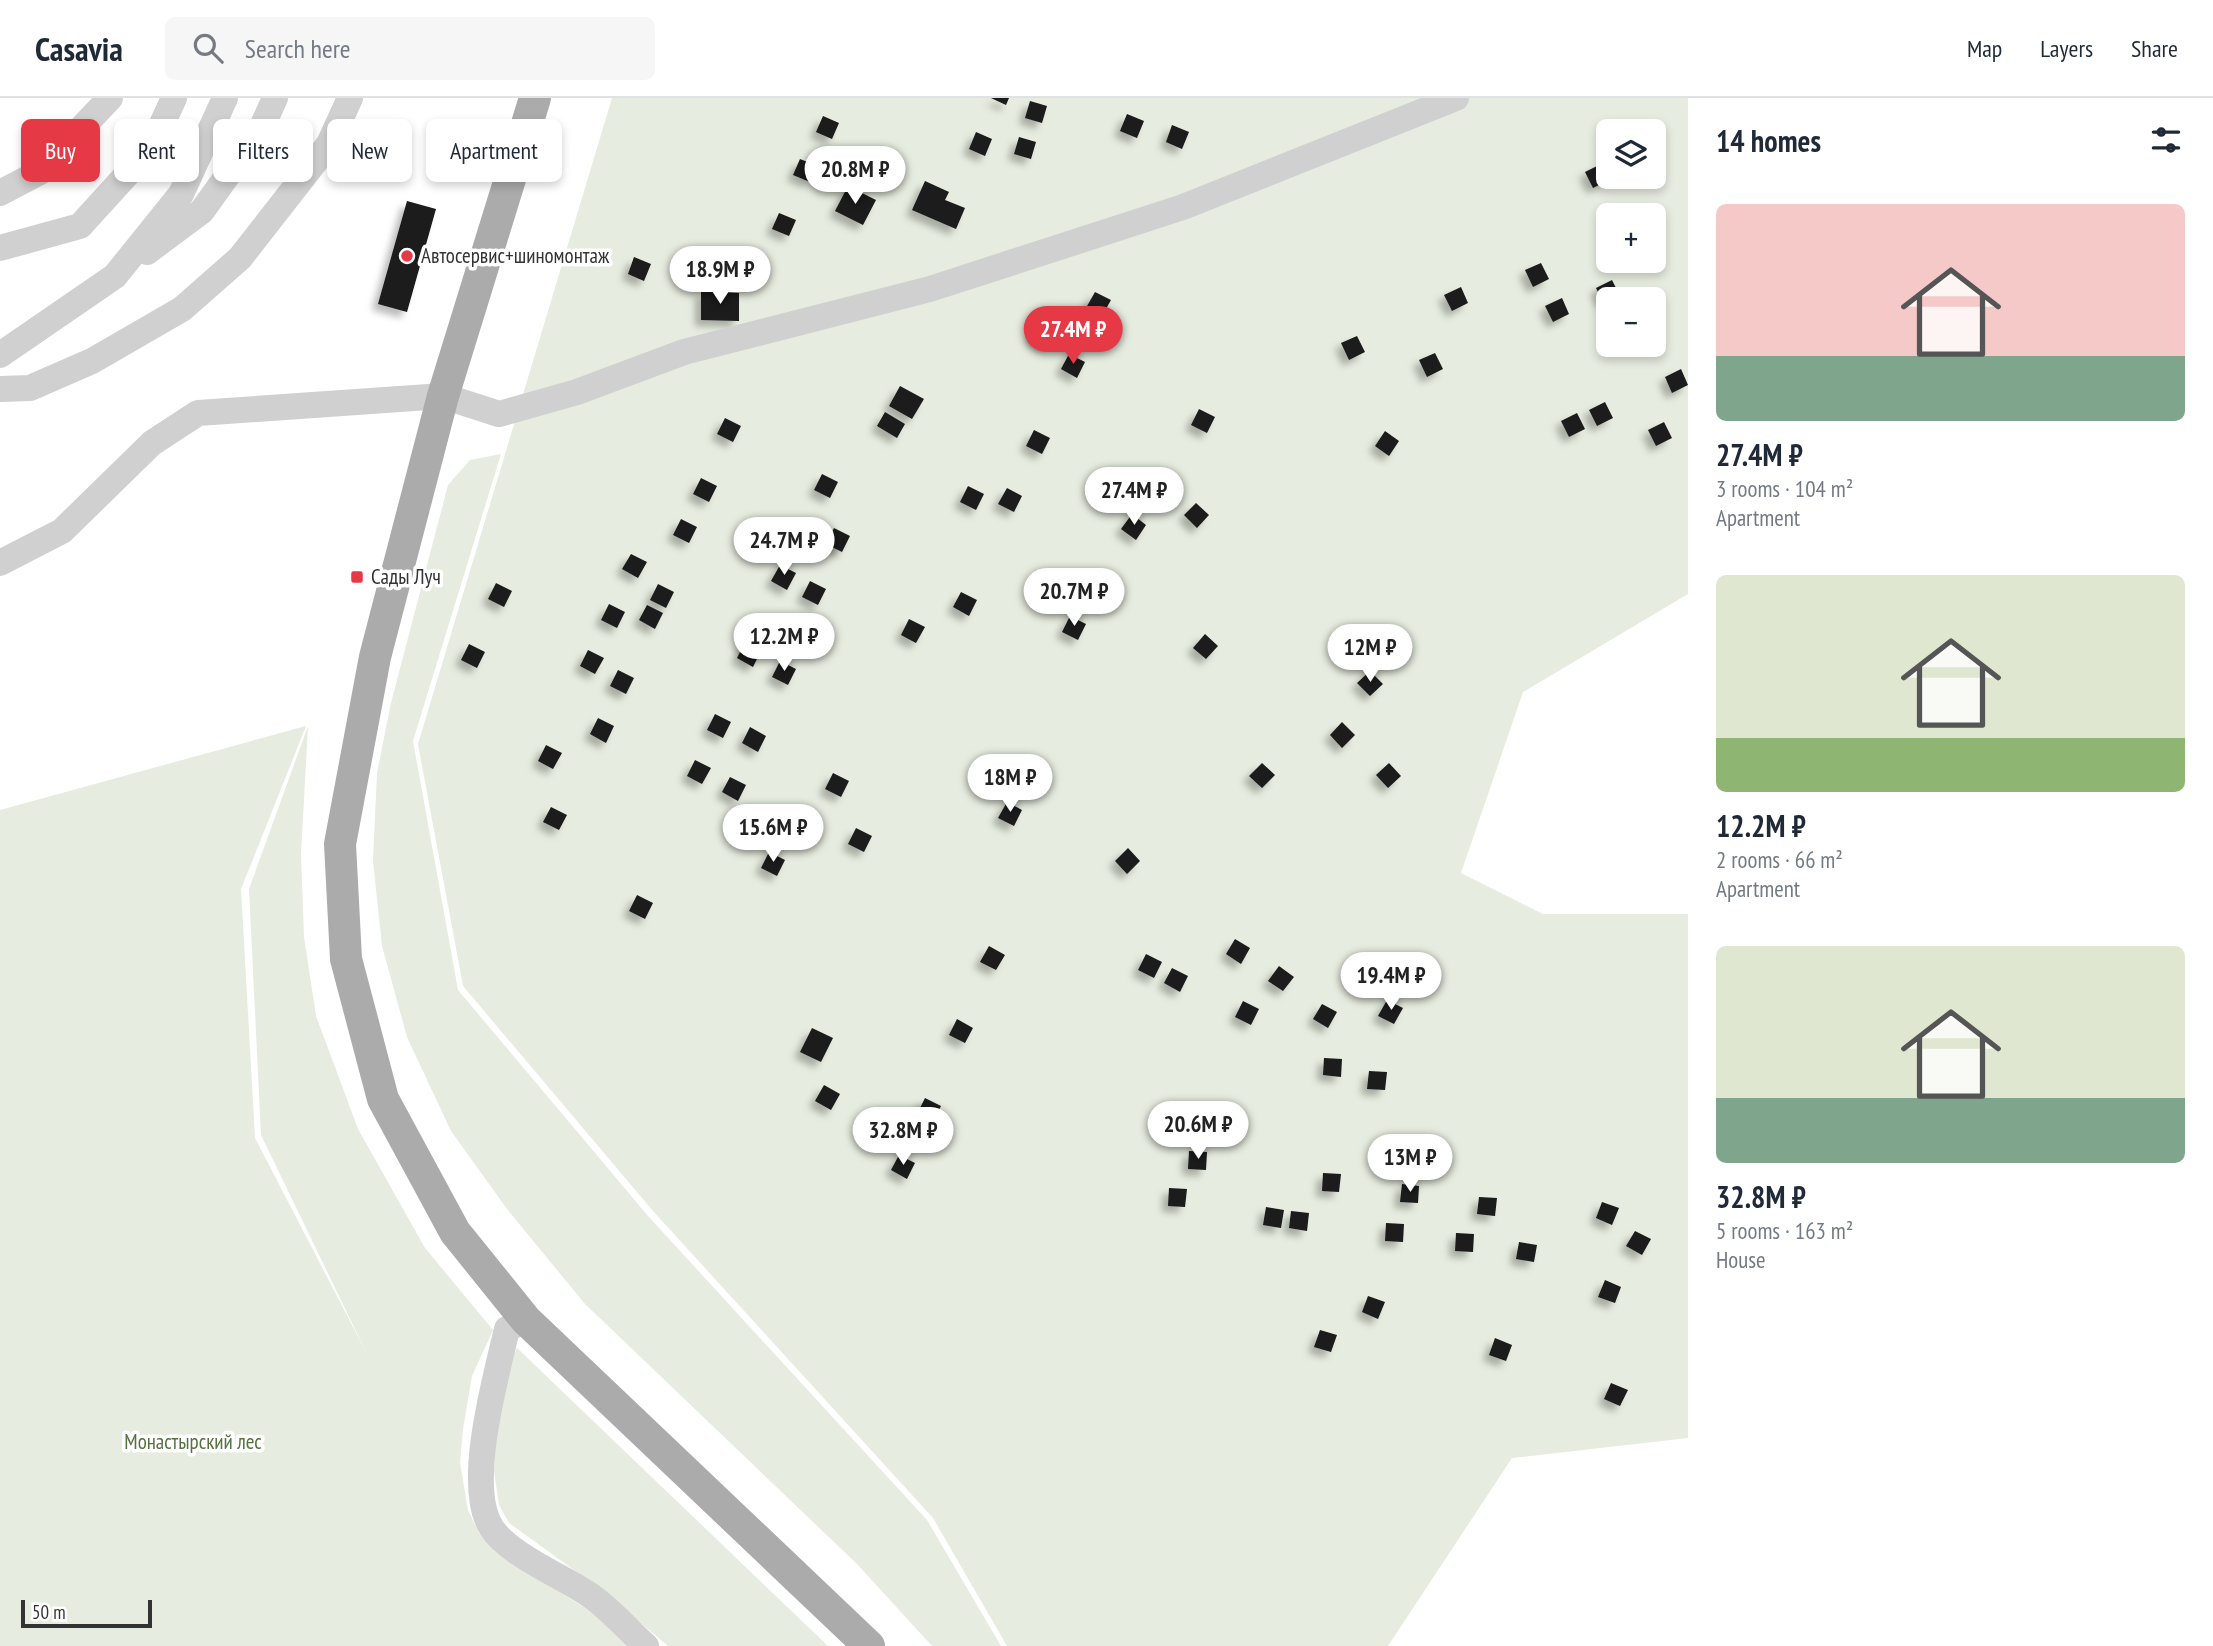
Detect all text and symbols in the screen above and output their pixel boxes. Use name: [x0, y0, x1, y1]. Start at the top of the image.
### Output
search box: [165, 17, 655, 80]
text: Casavia: [35, 27, 123, 70]
icon: search: [189, 29, 227, 67]
text: Search here: [245, 32, 351, 65]
text: Map: [1967, 33, 2002, 64]
text: Layers: [2040, 33, 2093, 64]
text: Share: [2131, 33, 2178, 64]
chip: Buy: [21, 119, 100, 182]
chip: Rent: [114, 119, 199, 182]
chip: Filters: [213, 119, 313, 182]
chip: New: [327, 119, 412, 182]
chip: Apartment: [426, 119, 562, 182]
map controls: [1596, 119, 1666, 357]
button: layers: [1596, 119, 1666, 189]
text: 14 homes: [1716, 121, 1821, 160]
icon: filters: [2147, 121, 2185, 159]
pin: 20.8M ₽: [790, 146, 920, 206]
text: 20.8M ₽: [821, 154, 889, 183]
button: +: [1596, 203, 1666, 273]
place label: Автосервис+шиномонтаж: [421, 242, 610, 269]
pin: 18.9M ₽: [655, 246, 785, 306]
marker: Автосервис+шиномонтаж: [399, 248, 415, 264]
icon: home: [1888, 249, 2014, 375]
text: 18.9M ₽: [686, 254, 754, 283]
button: −: [1596, 287, 1666, 357]
pin: 27.4M ₽: [1008, 306, 1138, 366]
text: 27.4M ₽: [1040, 314, 1106, 343]
text: 27.4M ₽: [1716, 435, 1803, 474]
pin: 27.4M ₽: [1069, 468, 1199, 527]
text: 3 rooms · 104 m²: [1716, 474, 1853, 503]
text: 27.4M ₽: [1101, 475, 1167, 504]
text: Apartment: [1716, 503, 1800, 532]
pin: 24.7M ₽: [719, 518, 849, 577]
text: 24.7M ₽: [750, 525, 818, 554]
place label: Сады Луч: [371, 563, 441, 590]
pin: 20.7M ₽: [1009, 568, 1139, 628]
marker: Сады Луч: [349, 569, 365, 585]
text: 20.7M ₽: [1040, 576, 1108, 605]
pin: 12.2M ₽: [719, 614, 849, 673]
icon: home: [1888, 620, 2014, 746]
text: 12.2M ₽: [750, 621, 818, 650]
pin: 12M ₽: [1321, 624, 1419, 684]
text: 12M ₽: [1344, 632, 1396, 661]
pin: 18M ₽: [961, 754, 1059, 814]
text: 18M ₽: [984, 762, 1036, 791]
pin: 15.6M ₽: [708, 804, 838, 864]
text: 12.2M ₽: [1716, 806, 1806, 845]
text: 15.6M ₽: [739, 812, 807, 841]
text: 2 rooms · 66 m²: [1716, 845, 1843, 874]
text: Apartment: [1716, 874, 1800, 903]
pin: 19.4M ₽: [1326, 953, 1456, 1012]
text: 19.4M ₽: [1357, 960, 1425, 989]
icon: home: [1888, 991, 2014, 1117]
pin: 20.6M ₽: [1133, 1102, 1263, 1161]
pin: 32.8M ₽: [838, 1108, 968, 1167]
text: 20.6M ₽: [1164, 1109, 1232, 1138]
text: 32.8M ₽: [869, 1115, 937, 1144]
pin: 13M ₽: [1361, 1134, 1459, 1194]
text: 13M ₽: [1384, 1142, 1436, 1171]
text: 32.8M ₽: [1716, 1177, 1806, 1216]
text: 5 rooms · 163 m²: [1716, 1216, 1853, 1245]
text: House: [1716, 1245, 1766, 1274]
park label: Монастырский лес: [124, 1428, 262, 1455]
scale bar: [21, 1597, 152, 1629]
text: 50 m: [32, 1600, 66, 1624]

